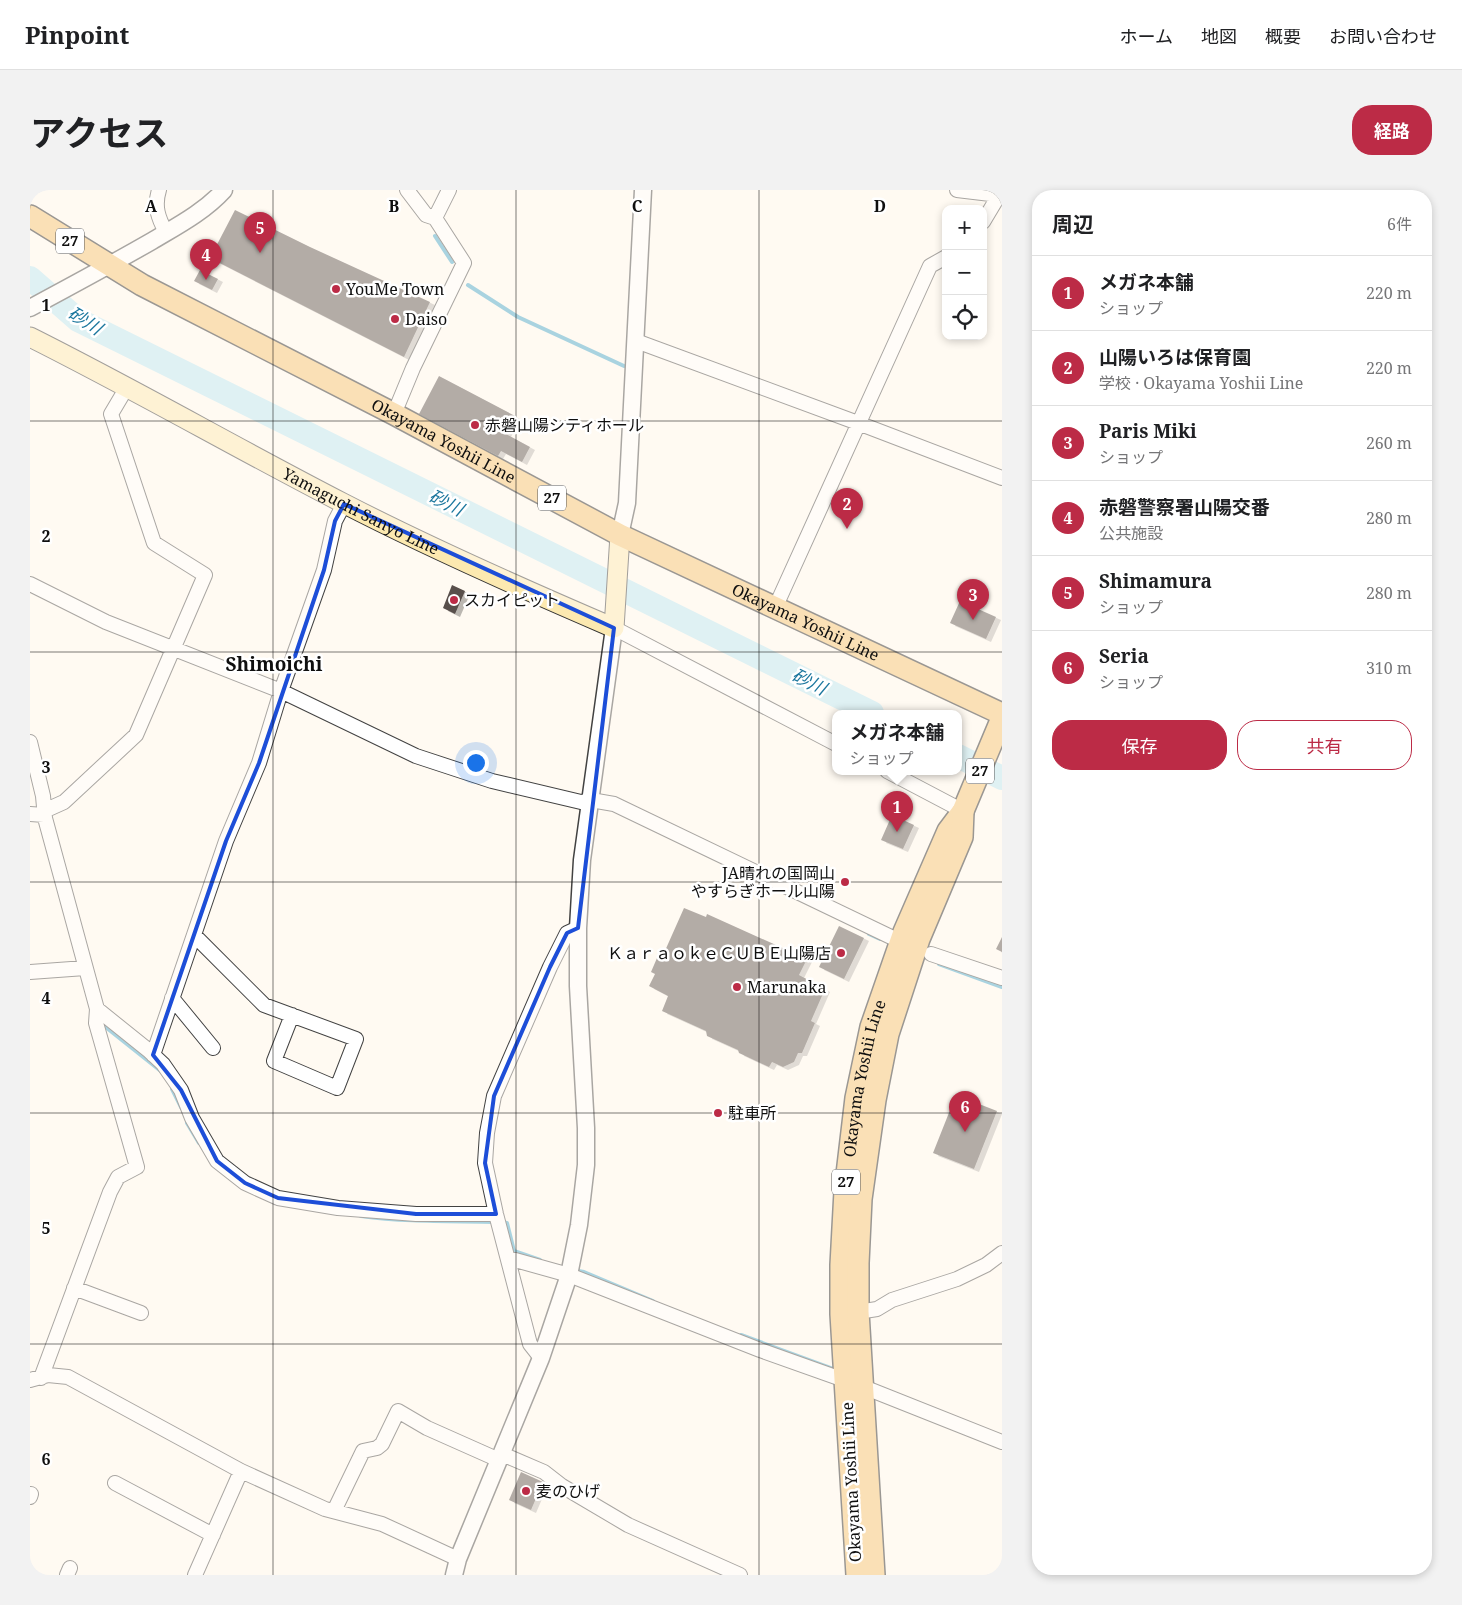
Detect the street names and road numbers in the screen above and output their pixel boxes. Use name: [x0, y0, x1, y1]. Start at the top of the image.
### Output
road number: 27: [56, 228, 84, 254]
street label: Okayama Yoshii Line: [368, 393, 520, 488]
street label: Yamaguchi Sanyo Line: [278, 462, 443, 560]
road number: 27: [538, 486, 566, 510]
street label: Okayama Yoshii Line: [728, 578, 883, 666]
road number: 27: [966, 758, 994, 784]
street label: Okayama Yoshii Line: [838, 997, 891, 1158]
road number: 27: [832, 1170, 860, 1194]
street label: Okayama Yoshii Line: [836, 1401, 866, 1563]

